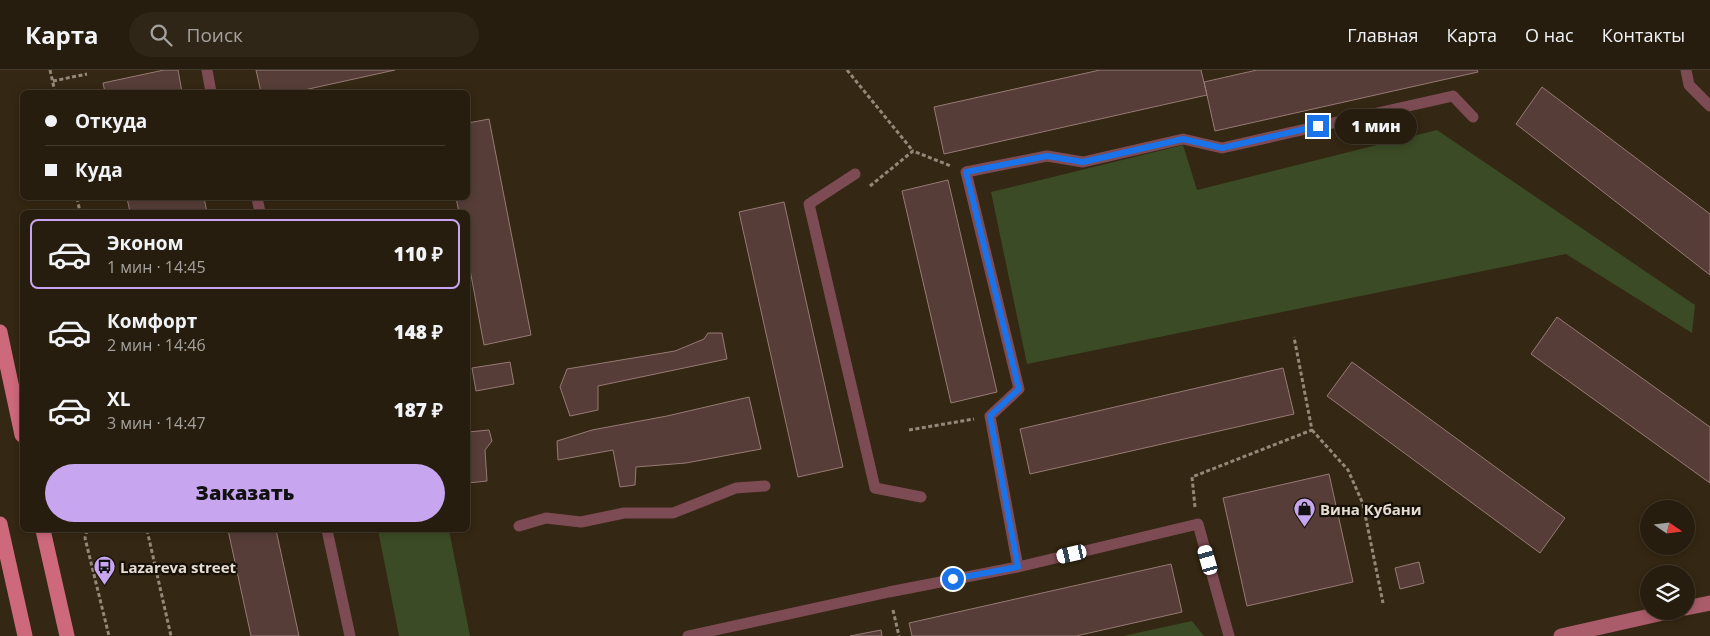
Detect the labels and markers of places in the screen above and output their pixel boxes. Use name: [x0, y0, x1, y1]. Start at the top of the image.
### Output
shop icon: Вина Кубани: [1292, 497, 1316, 528]
place label: Вина Кубани: [1320, 499, 1422, 519]
bus stop icon: Lazareva street: [92, 555, 116, 586]
place label: Lazareva street: [120, 557, 237, 577]

